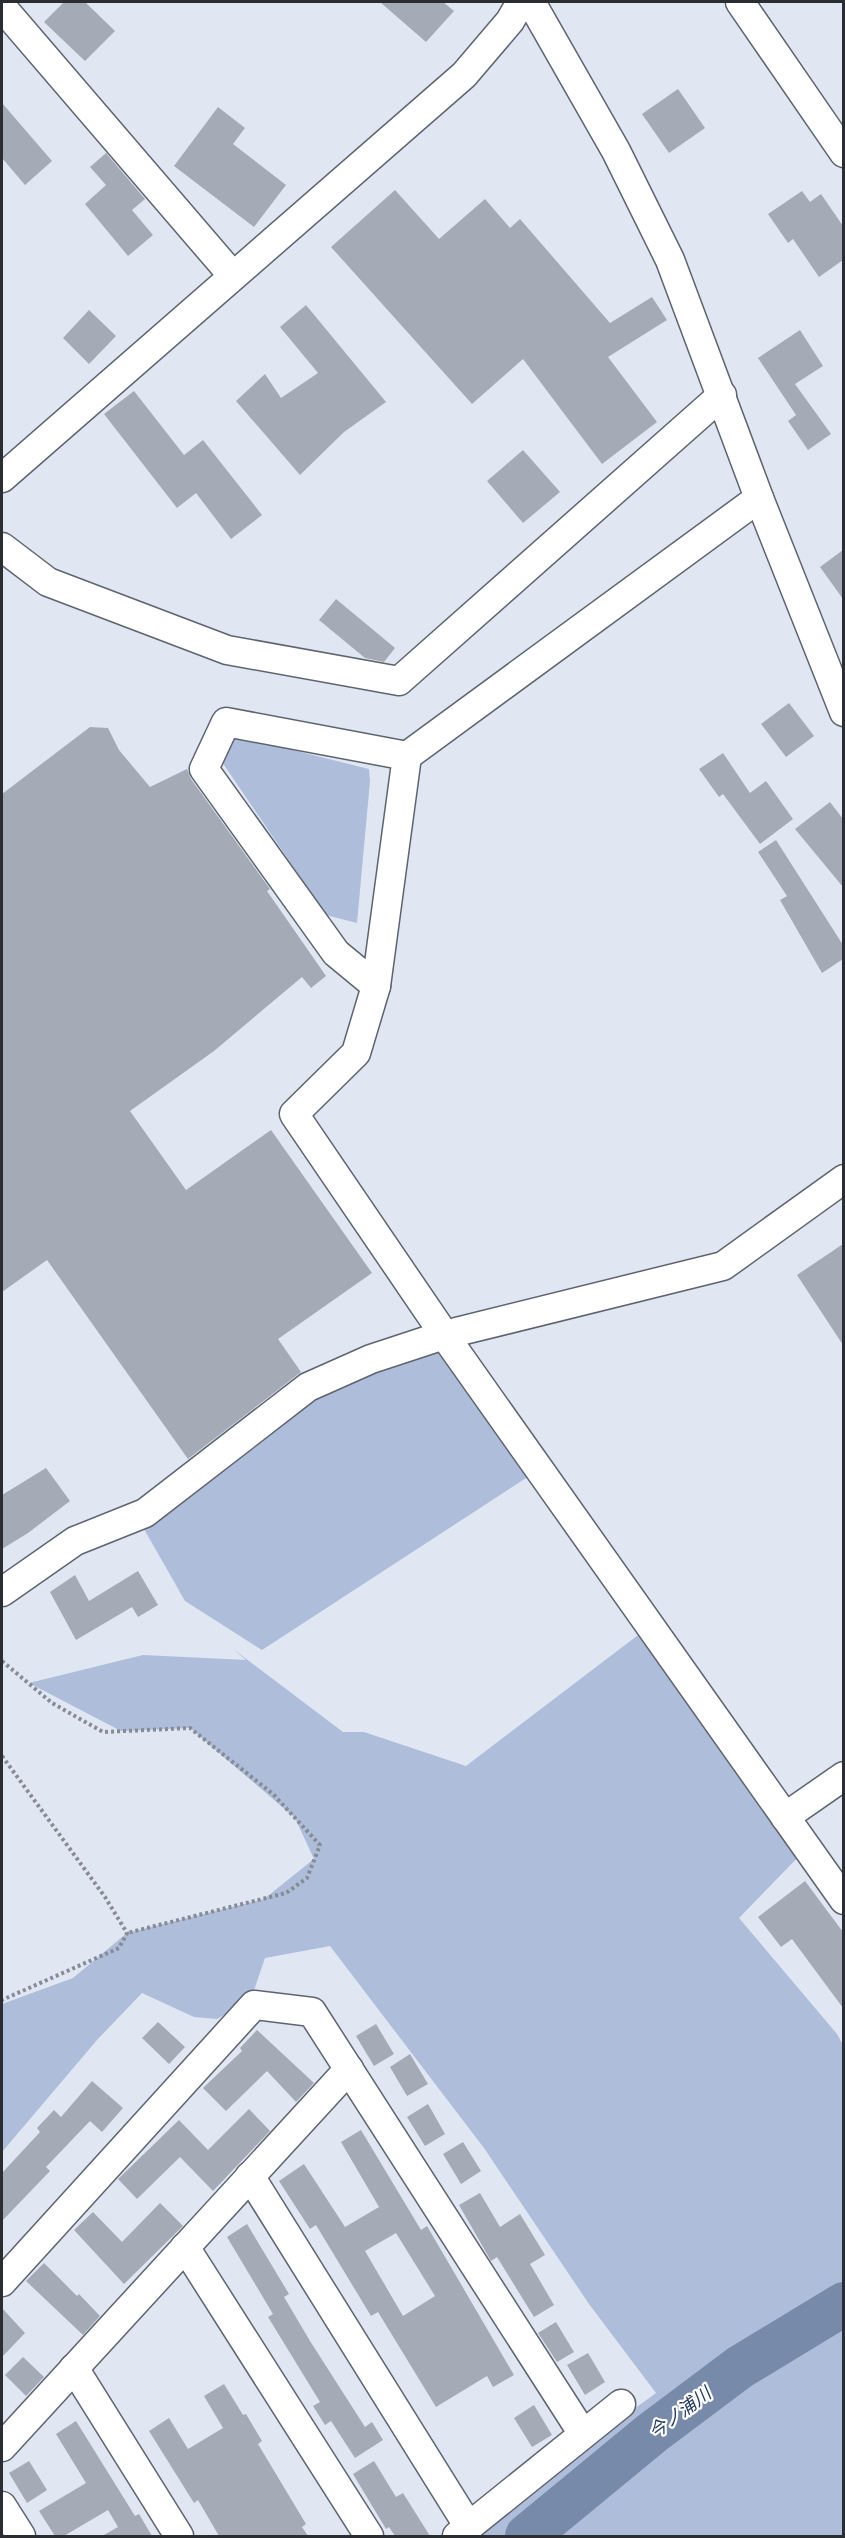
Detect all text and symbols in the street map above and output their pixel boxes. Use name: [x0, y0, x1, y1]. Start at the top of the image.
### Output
water label: 今ノ浦川: [645, 2381, 717, 2443]

